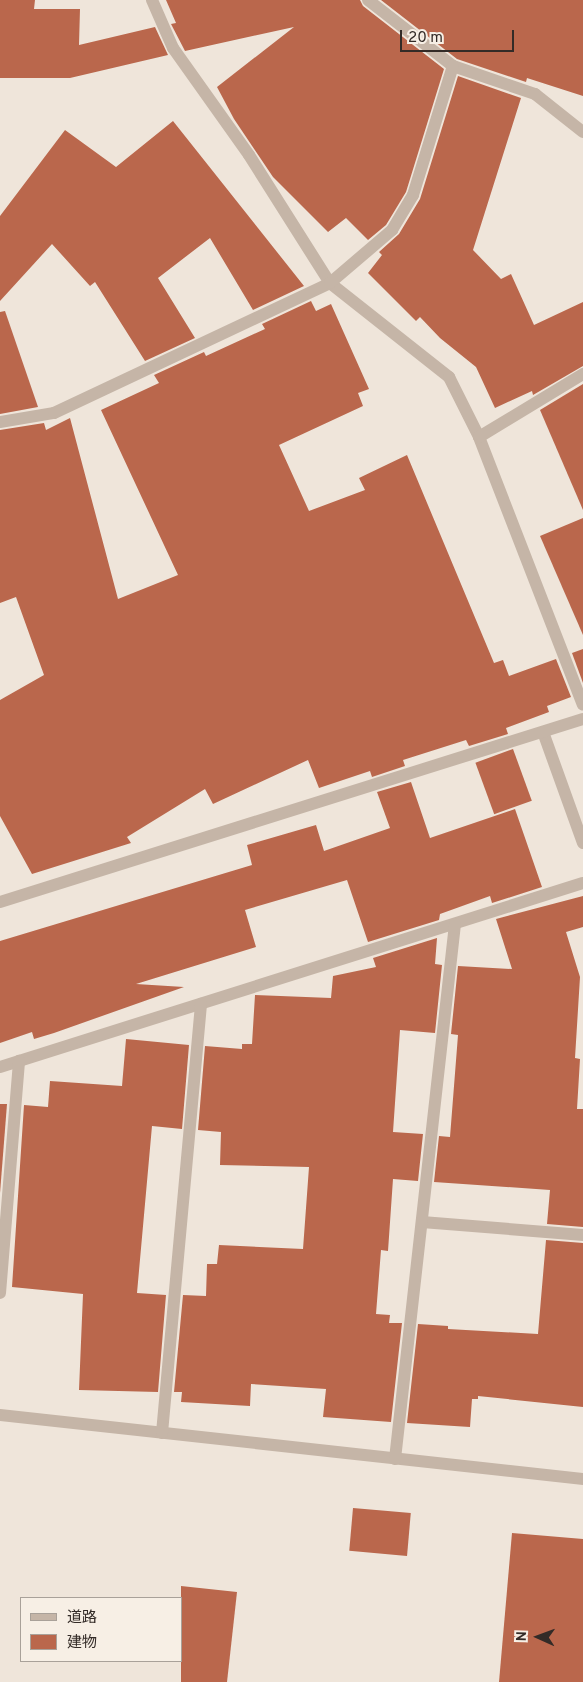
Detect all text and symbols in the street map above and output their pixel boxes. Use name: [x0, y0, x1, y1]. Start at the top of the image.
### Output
scale bar: [403, 20, 517, 52]
text: 20 m: [408, 29, 443, 48]
legend: [20, 1597, 182, 1662]
text: 道路: [67, 1609, 97, 1628]
north arrow: [513, 1612, 563, 1662]
text: N: [514, 1631, 531, 1642]
text: 建物: [67, 1634, 97, 1653]

